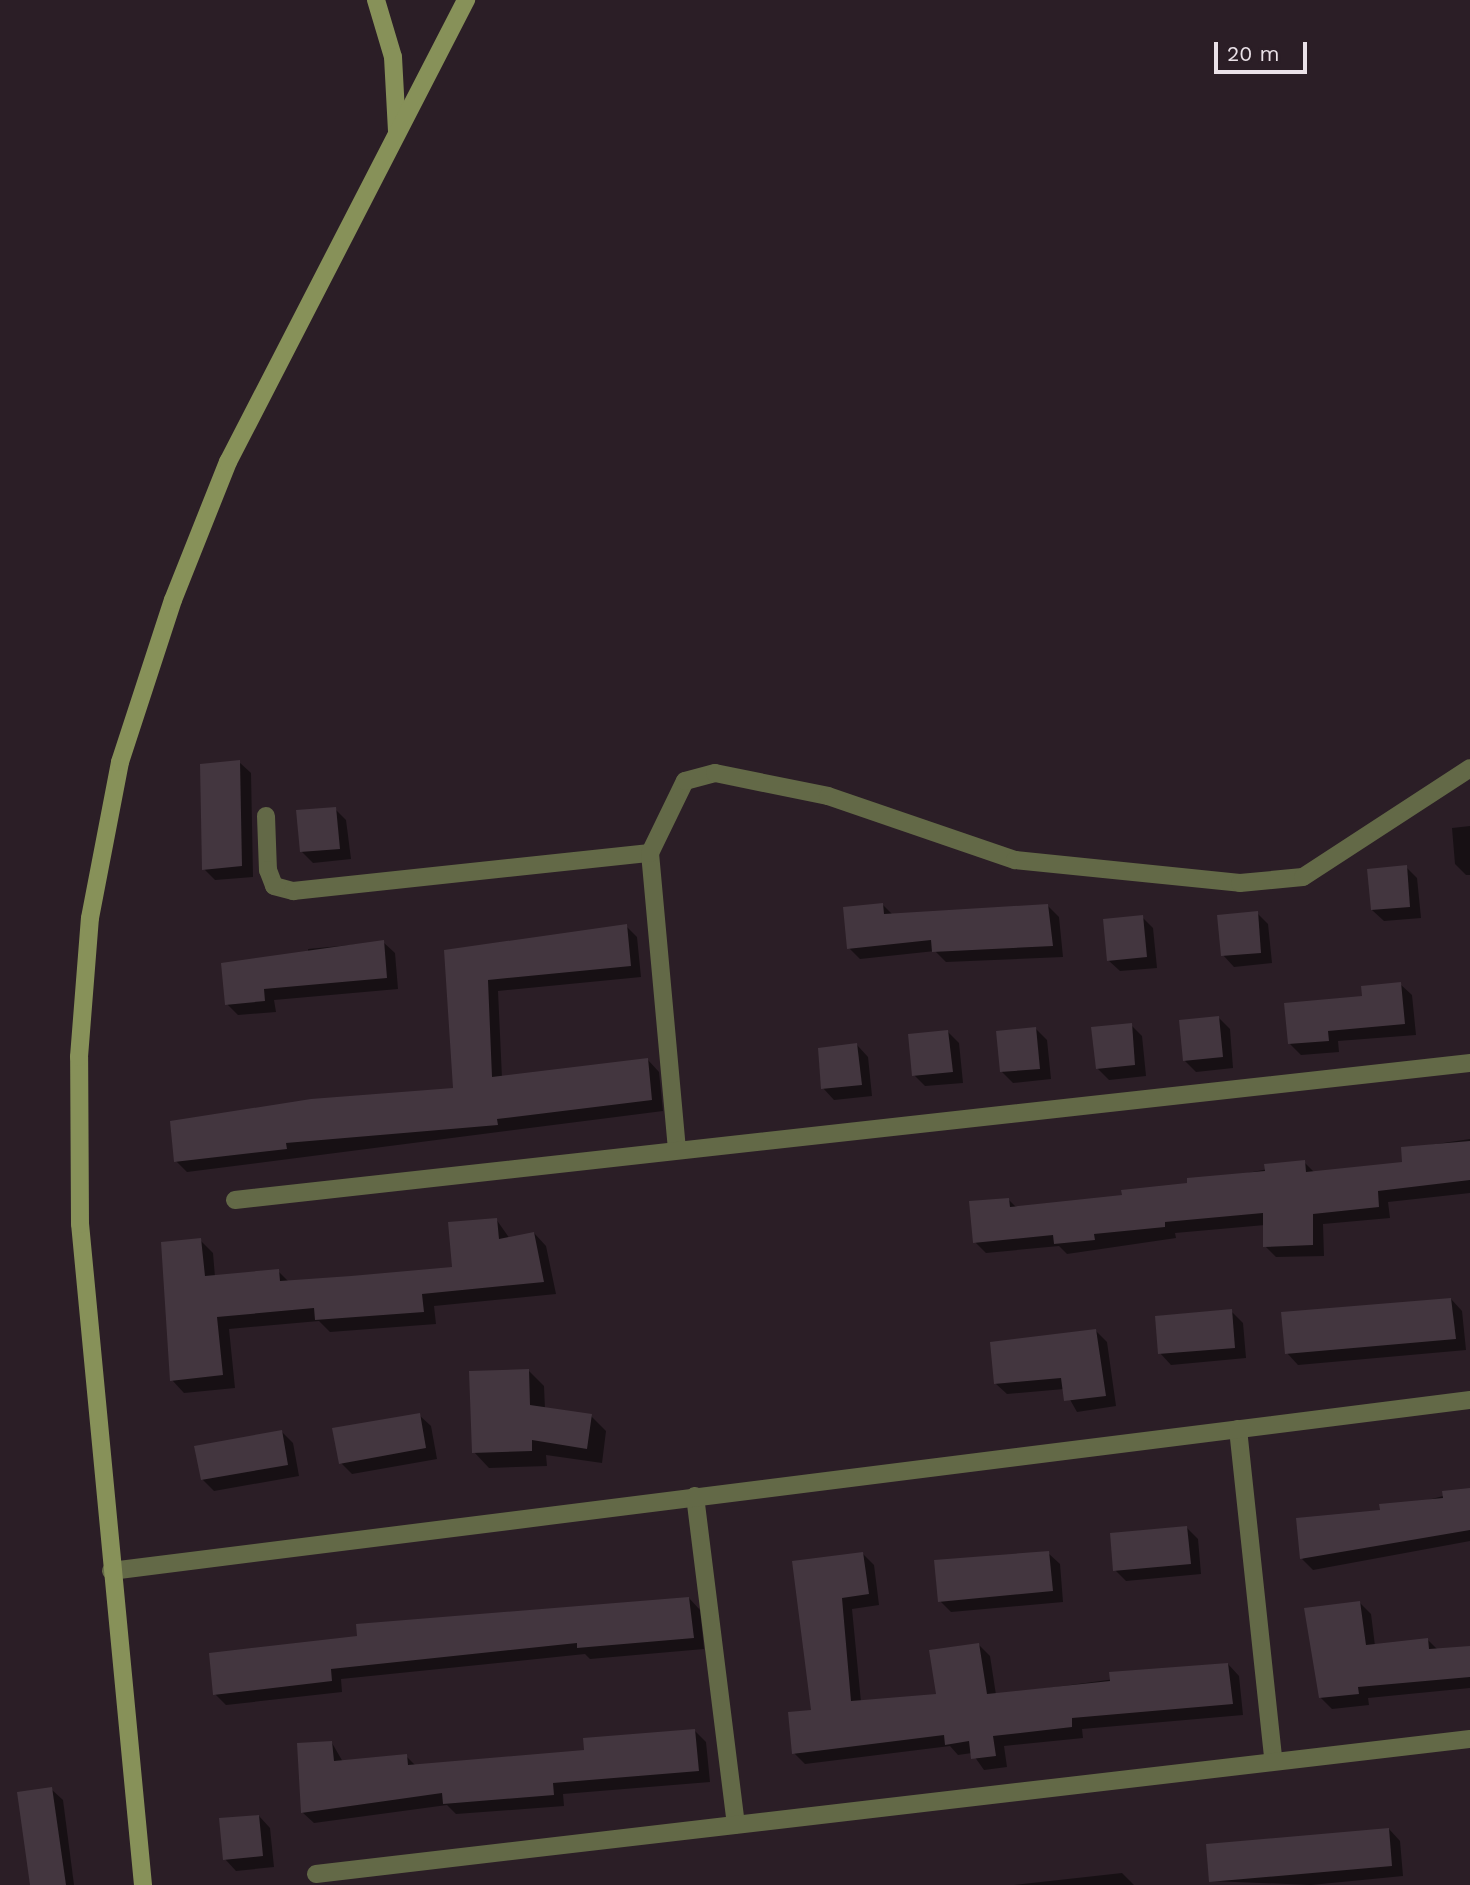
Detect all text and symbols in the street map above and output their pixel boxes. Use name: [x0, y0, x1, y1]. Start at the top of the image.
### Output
scale bar: [1218, 28, 1311, 72]
text: 20 m: [1227, 41, 1279, 66]

